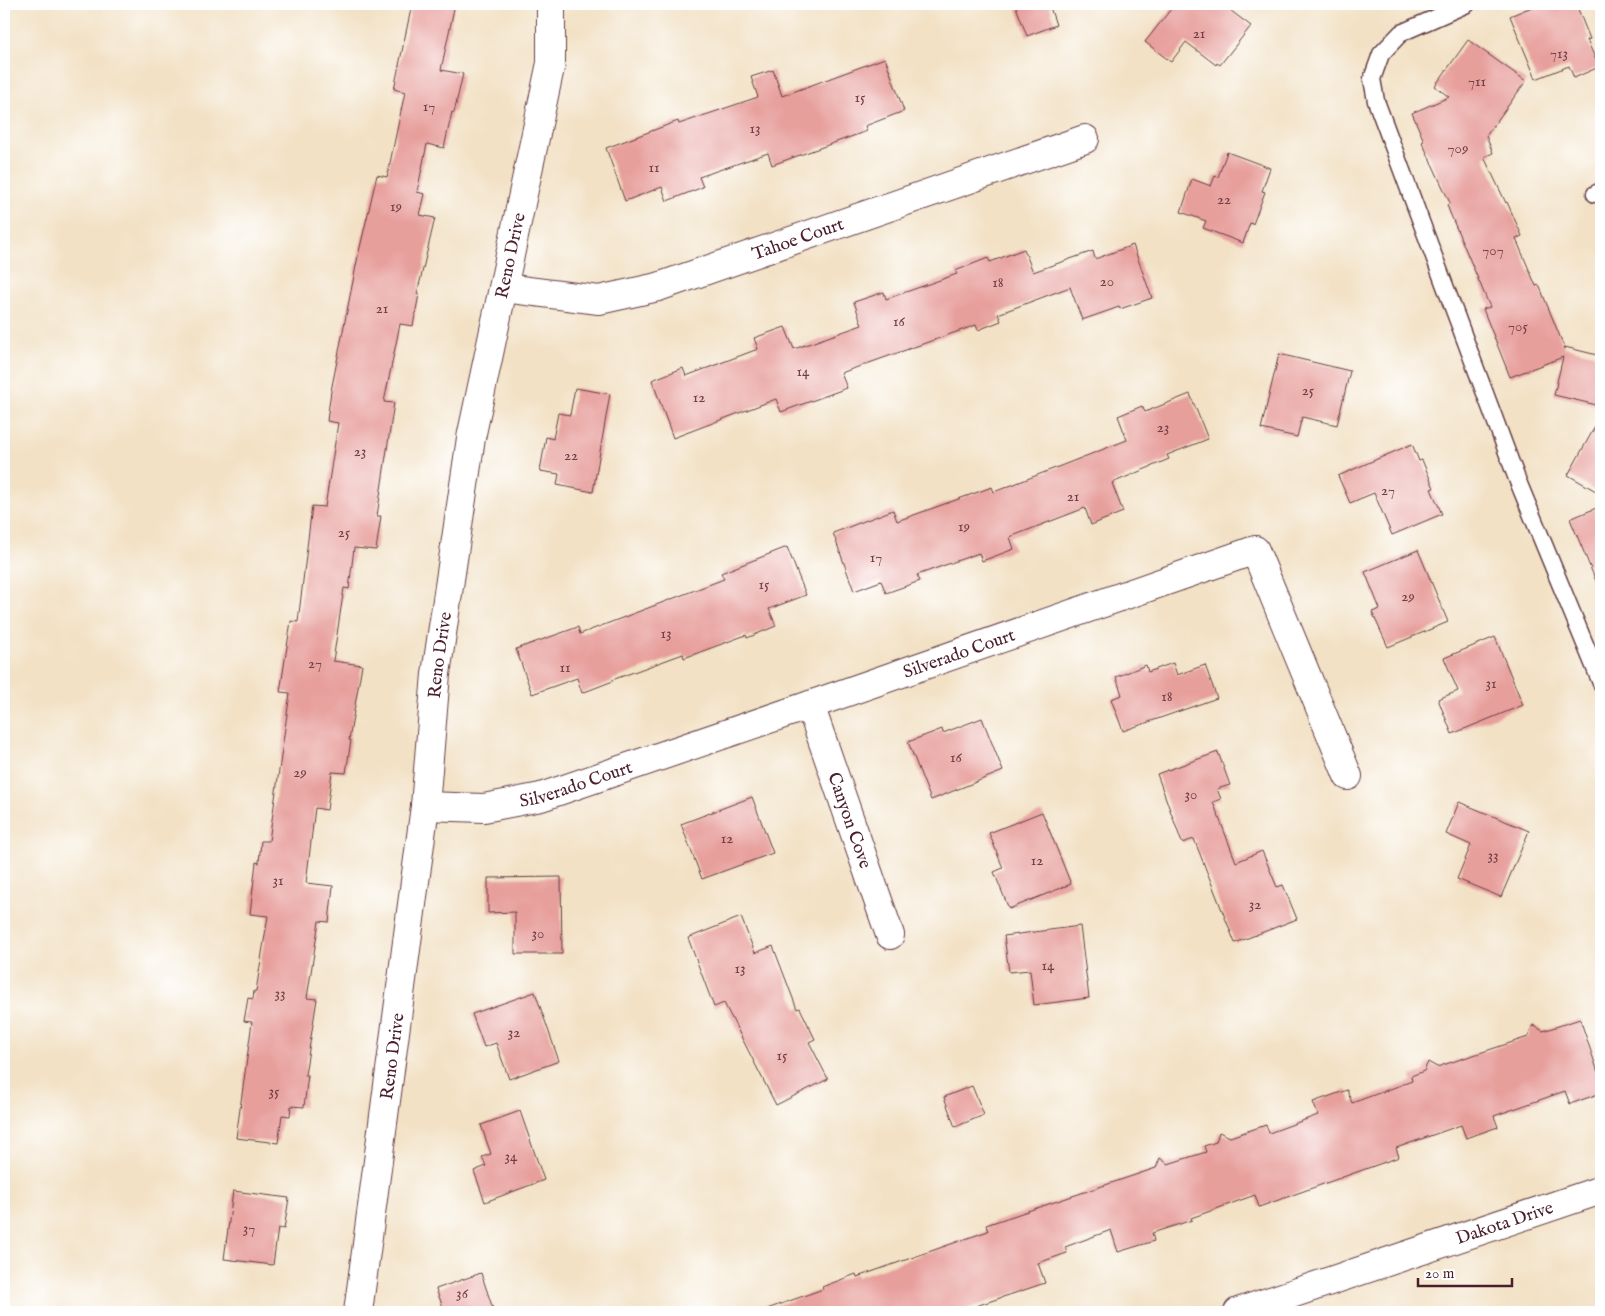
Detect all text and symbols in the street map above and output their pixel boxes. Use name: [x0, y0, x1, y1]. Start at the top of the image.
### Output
house number: 21: [1193, 24, 1205, 43]
house number: 713: [1550, 44, 1568, 63]
house number: 711: [1468, 72, 1486, 91]
house number: 15: [854, 88, 866, 107]
house number: 17: [423, 97, 435, 116]
house number: 13: [749, 119, 761, 138]
house number: 709: [1448, 139, 1468, 158]
house number: 11: [648, 158, 660, 177]
house number: 22: [1217, 190, 1231, 209]
house number: 19: [390, 197, 402, 216]
street label: Reno Drive: [491, 211, 532, 301]
street label: Tahoe Court: [749, 213, 847, 267]
house number: 707: [1482, 241, 1504, 260]
house number: 20: [1100, 272, 1114, 291]
house number: 18: [992, 273, 1004, 292]
house number: 21: [376, 299, 388, 318]
house number: 16: [893, 312, 906, 331]
house number: 705: [1508, 317, 1528, 336]
house number: 14: [797, 362, 810, 381]
house number: 25: [1302, 381, 1315, 400]
house number: 12: [693, 388, 705, 407]
house number: 23: [1157, 418, 1169, 437]
house number: 23: [354, 442, 366, 461]
house number: 22: [564, 446, 578, 465]
house number: 27: [1381, 481, 1395, 500]
house number: 21: [1067, 487, 1079, 506]
house number: 19: [958, 517, 970, 536]
house number: 25: [338, 523, 351, 542]
house number: 17: [870, 548, 882, 567]
house number: 15: [758, 575, 770, 594]
house number: 29: [1401, 587, 1415, 606]
street label: Reno Drive: [424, 611, 458, 699]
house number: 13: [660, 624, 672, 643]
street label: Silverado Court: [900, 624, 1018, 685]
house number: 27: [308, 654, 322, 673]
house number: 11: [559, 658, 571, 677]
house number: 31: [1485, 674, 1497, 693]
house number: 18: [1161, 687, 1173, 706]
house number: 16: [950, 748, 963, 767]
street label: Silverado Court: [518, 757, 636, 814]
house number: 29: [293, 763, 307, 782]
street label: Canyon Cove: [821, 770, 876, 872]
house number: 30: [1185, 785, 1197, 804]
house number: 12: [721, 829, 733, 848]
house number: 33: [1487, 846, 1499, 865]
house number: 12: [1031, 851, 1043, 870]
house number: 31: [272, 871, 284, 890]
house number: 32: [1249, 895, 1261, 914]
house number: 30: [532, 924, 544, 943]
house number: 14: [1042, 956, 1055, 975]
house number: 13: [734, 959, 746, 978]
house number: 33: [274, 984, 286, 1003]
street label: Reno Drive: [376, 1012, 410, 1101]
house number: 32: [508, 1023, 520, 1042]
house number: 15: [776, 1046, 788, 1065]
house number: 35: [268, 1082, 280, 1101]
house number: 34: [505, 1147, 518, 1166]
street label: Dakota Drive: [1453, 1197, 1557, 1251]
house number: 37: [243, 1219, 255, 1238]
scale bar: [1418, 1256, 1511, 1288]
text: 20 m: [1425, 1264, 1455, 1283]
house number: 36: [456, 1284, 469, 1303]

